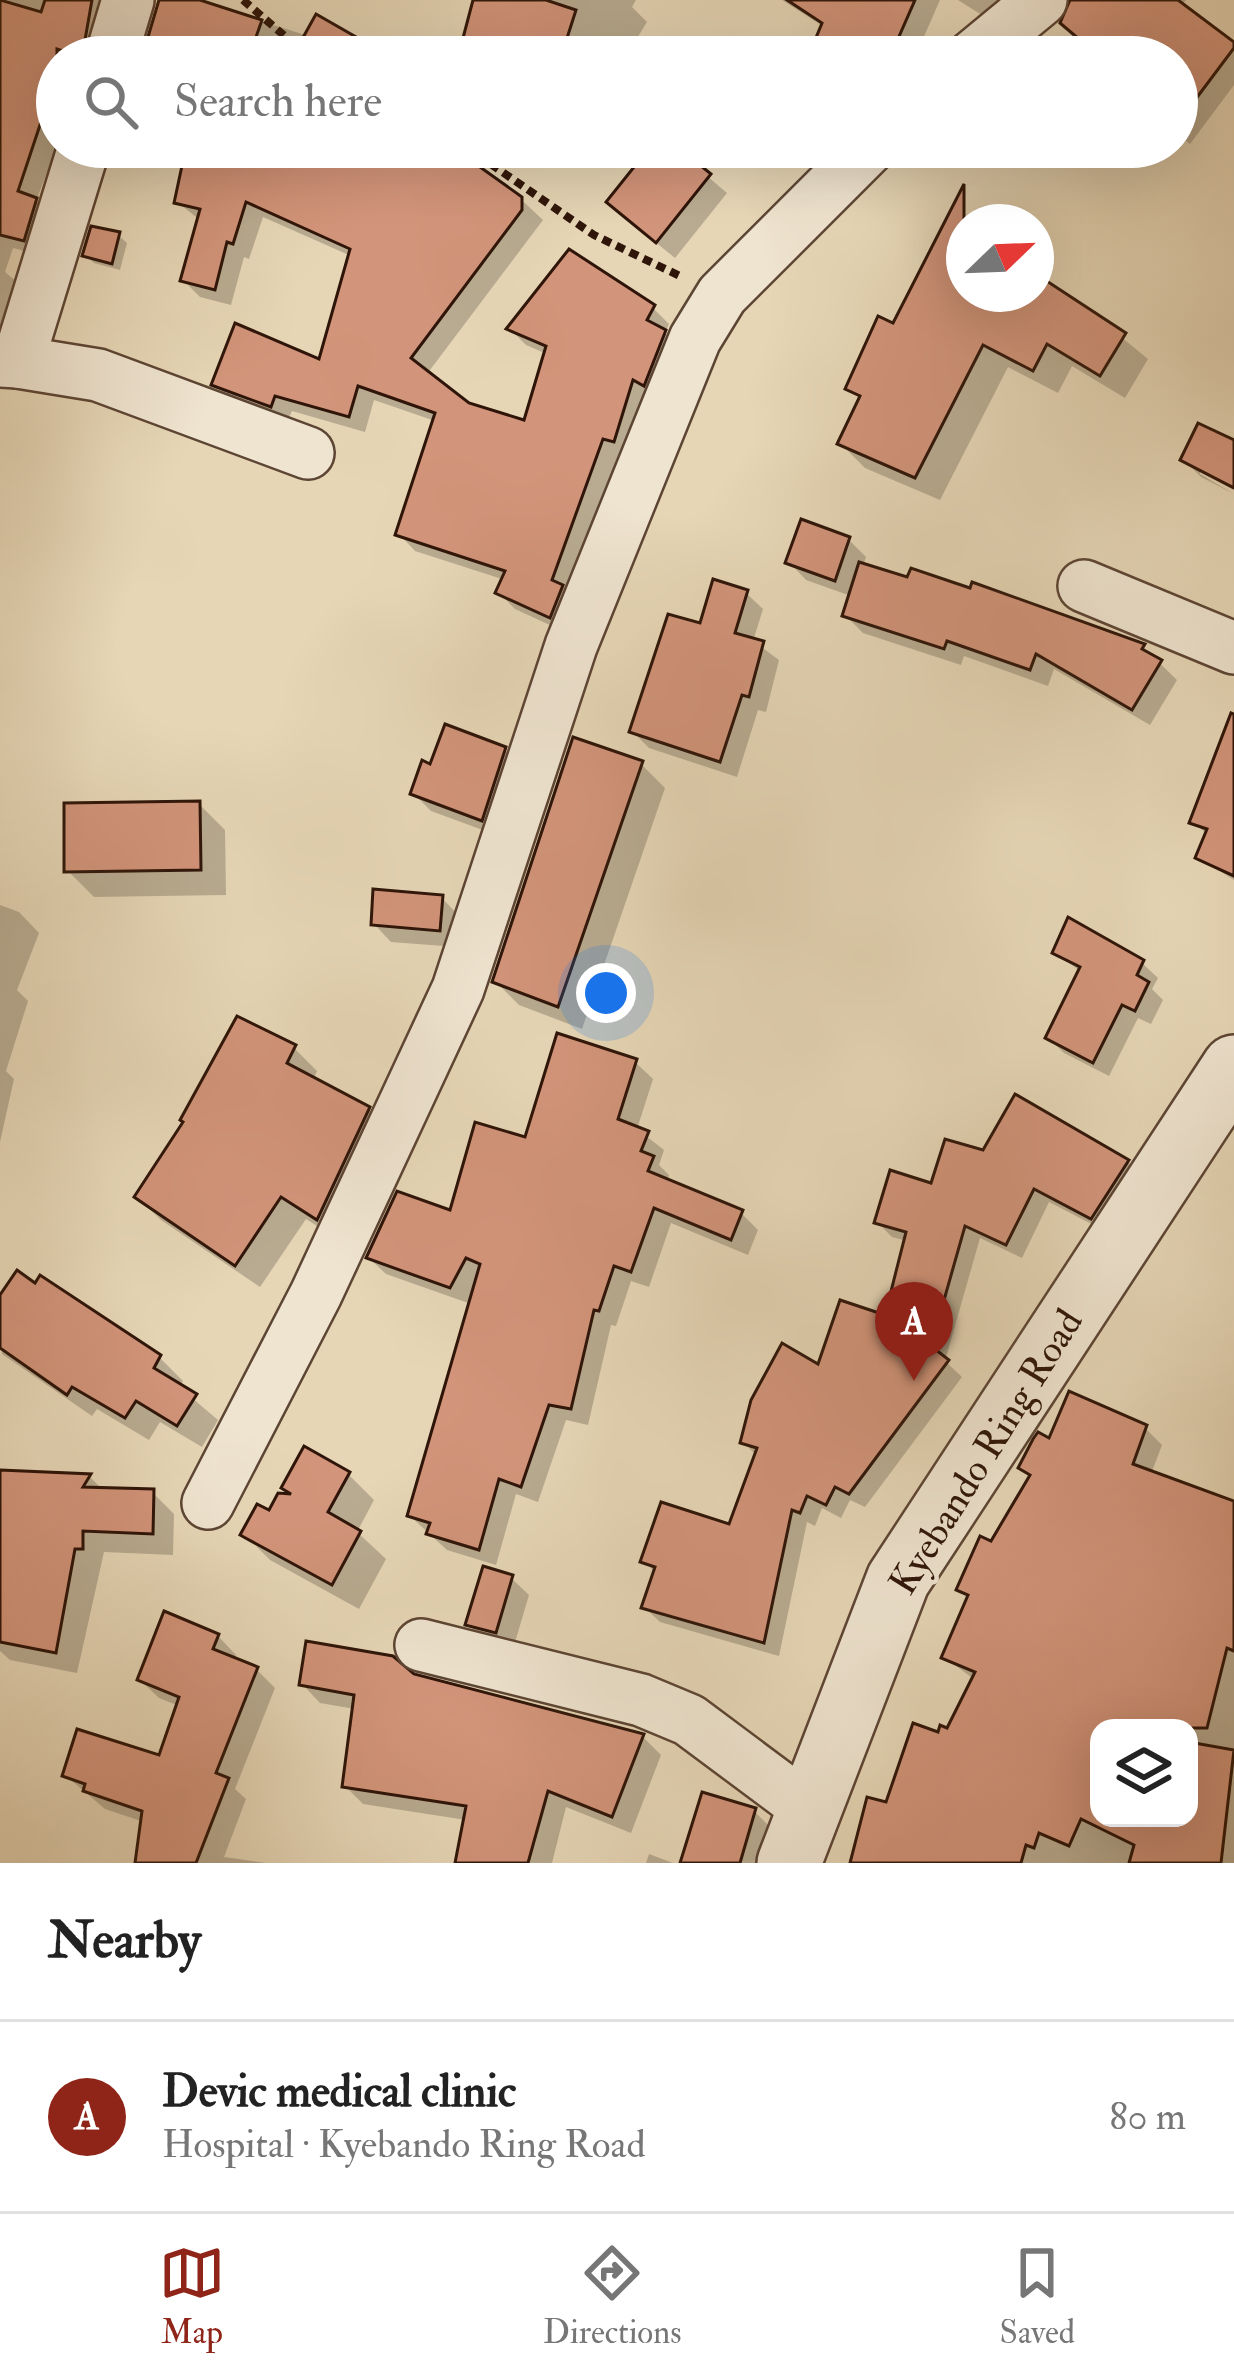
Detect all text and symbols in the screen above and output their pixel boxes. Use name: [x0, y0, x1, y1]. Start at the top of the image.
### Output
search box: [36, 36, 1198, 168]
icon: search: [78, 69, 144, 135]
text: Search here: [174, 74, 382, 130]
north arrow: [946, 204, 1054, 312]
your location: [576, 963, 636, 1023]
pin: A: [875, 1282, 953, 1381]
street label: Kyebando Ring Road: [878, 1300, 1094, 1604]
map controls: [1090, 1719, 1198, 1827]
button: layers: [1090, 1719, 1198, 1827]
text: Nearby: [48, 1909, 201, 1973]
text: Devic medical clinic: [162, 2064, 516, 2120]
text: A: [75, 2092, 99, 2141]
text: 80 m: [1109, 2092, 1186, 2141]
text: Hospital · Kyebando Ring Road: [162, 2120, 646, 2169]
tab: Map: [159, 2240, 225, 2353]
tab: Directions: [543, 2240, 682, 2353]
tab: Saved: [1000, 2240, 1075, 2353]

